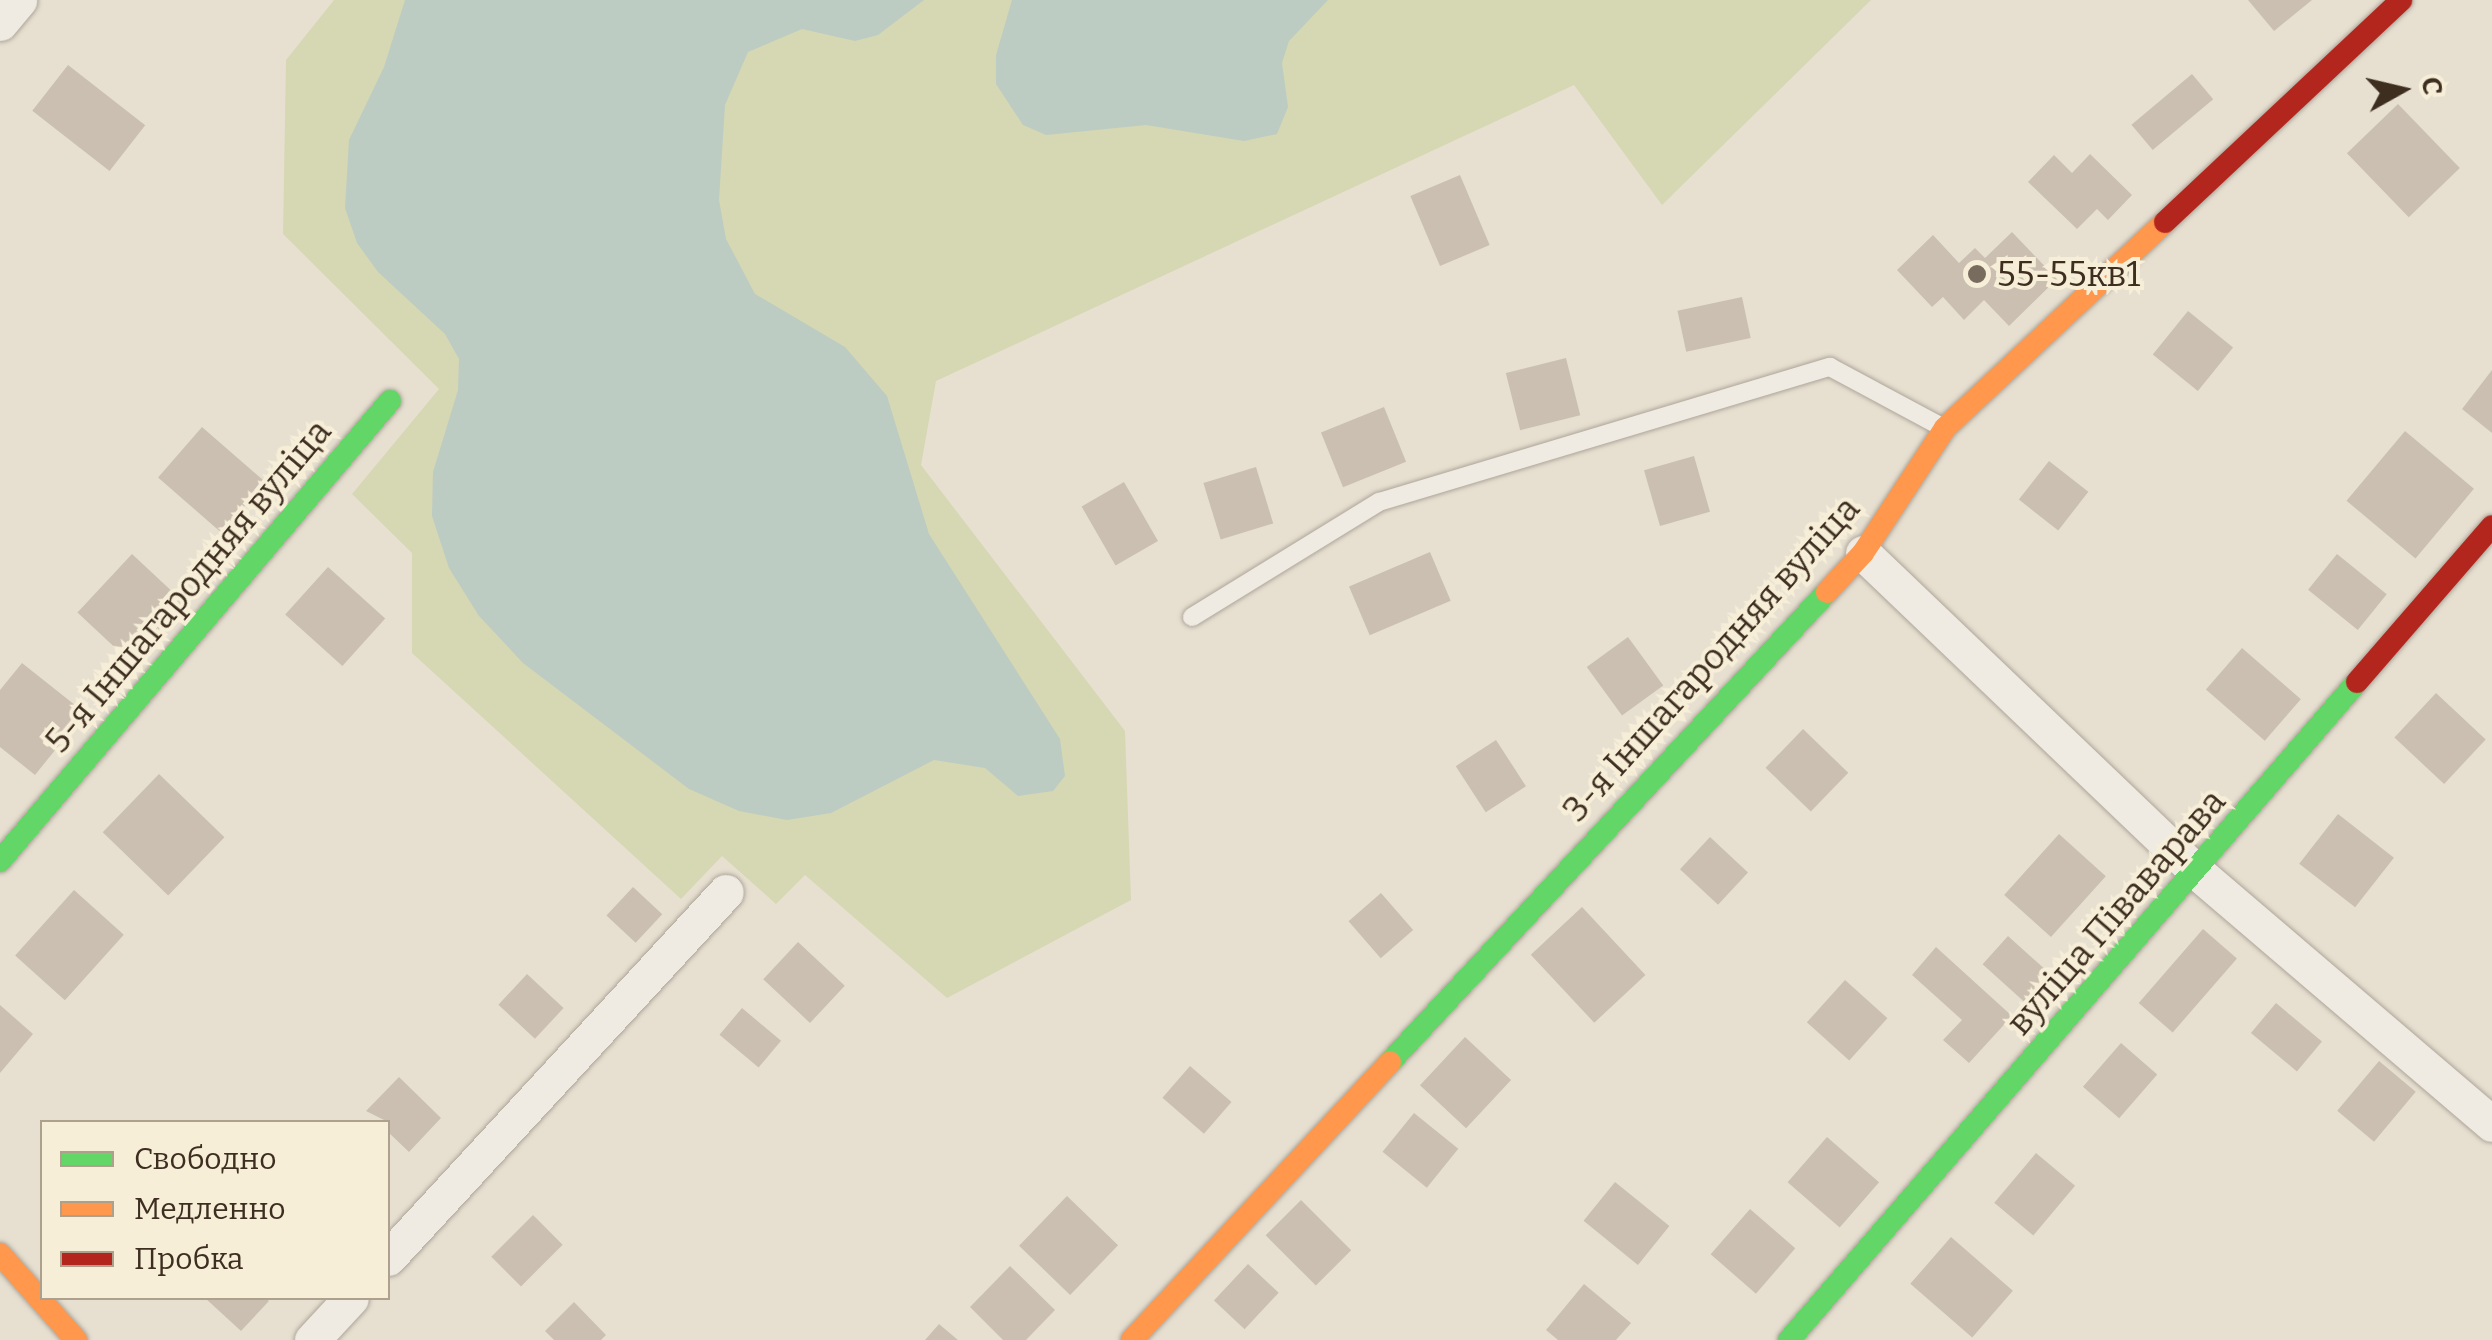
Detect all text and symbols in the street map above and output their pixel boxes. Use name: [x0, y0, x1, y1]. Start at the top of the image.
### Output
north arrow: [2352, 40, 2452, 140]
text: С: [2415, 75, 2450, 97]
place label: 55-55кв1: [1997, 253, 2141, 295]
marker: 55-55кв1: [1966, 263, 1988, 285]
street label: 5-я Іншагародняя вуліца: [36, 411, 340, 761]
street label: 3-я Іншагародняя вуліца: [1554, 488, 1868, 830]
street label: вуліца Піваварава: [1998, 781, 2234, 1043]
legend: [40, 1120, 390, 1300]
text: Свободно: [134, 1141, 276, 1177]
text: Медленно: [134, 1191, 286, 1227]
text: Пробка: [134, 1241, 243, 1277]

